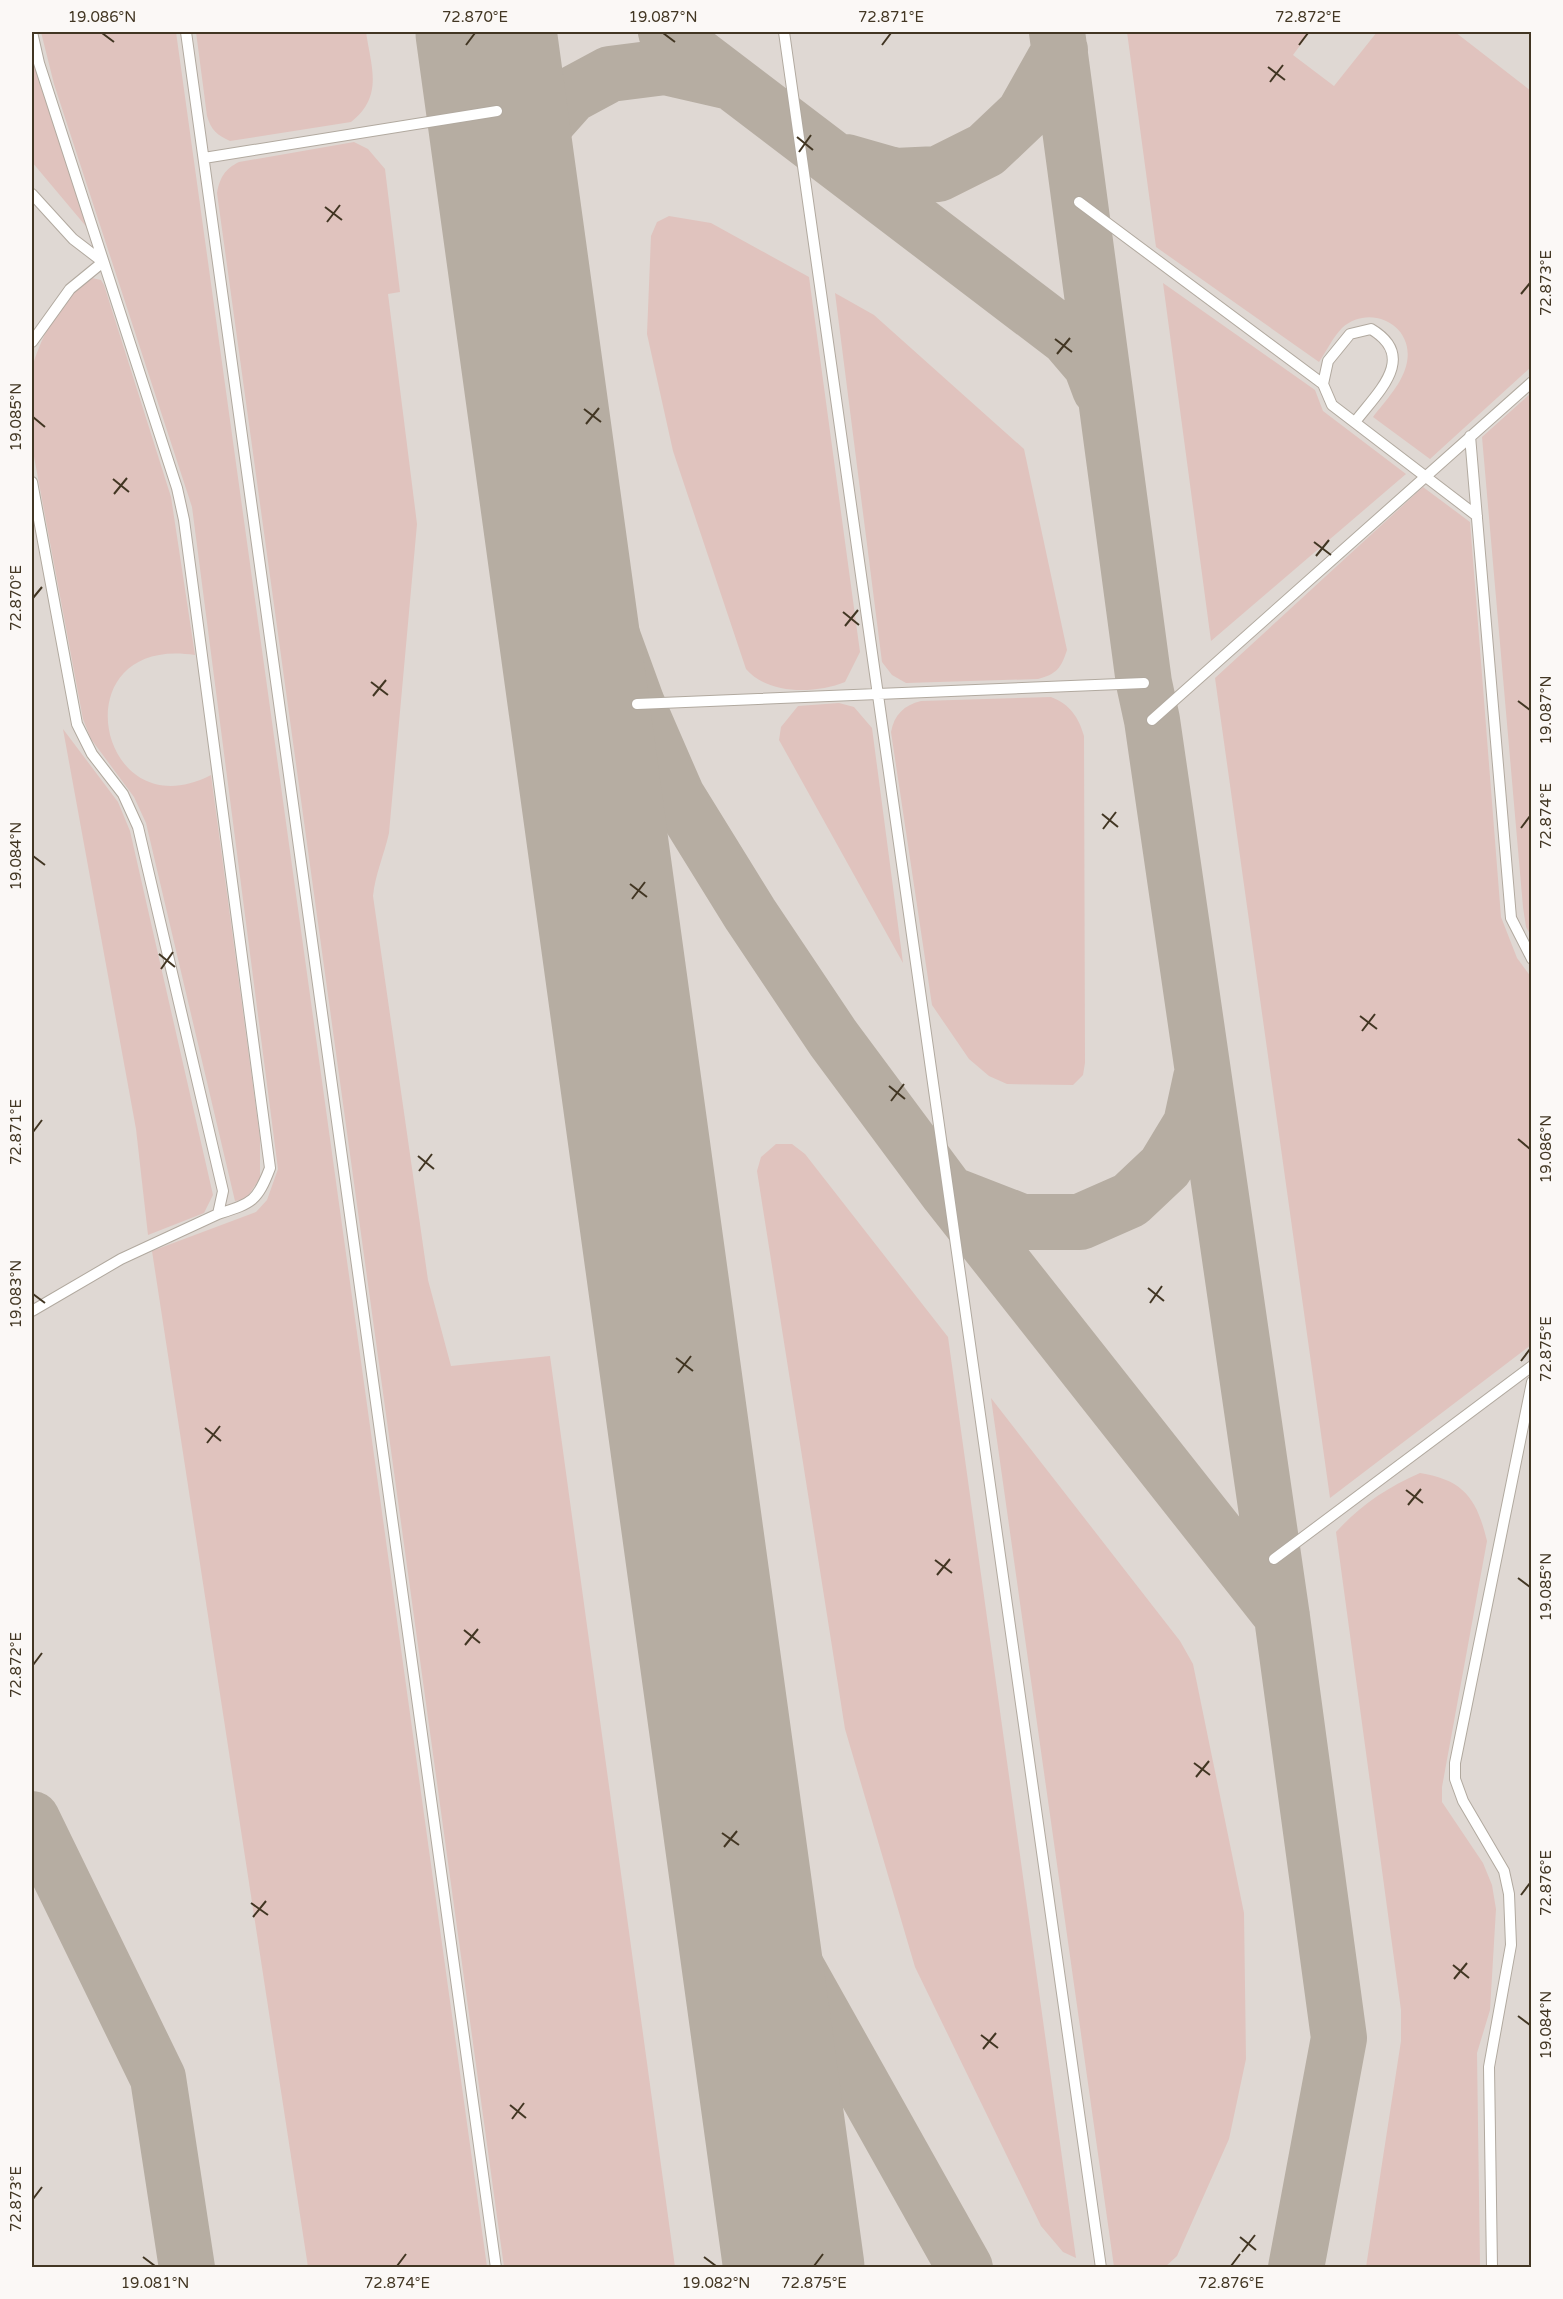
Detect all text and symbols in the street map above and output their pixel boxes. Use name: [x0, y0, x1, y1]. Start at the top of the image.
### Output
text: 19.086°N: [68, 8, 136, 26]
text: 72.870°E: [442, 8, 508, 26]
text: 19.087°N: [628, 8, 698, 26]
text: 72.871°E: [858, 8, 924, 26]
text: 72.872°E: [1275, 8, 1341, 26]
text: 72.873°E: [1537, 250, 1555, 316]
text: 19.085°N: [7, 383, 25, 451]
text: 72.870°E: [7, 565, 25, 631]
text: 19.087°N: [1537, 675, 1555, 745]
text: 72.874°E: [1537, 783, 1555, 849]
text: 19.084°N: [7, 822, 25, 890]
text: 72.871°E: [7, 1099, 25, 1165]
text: 19.086°N: [1537, 1115, 1555, 1183]
text: 19.083°N: [7, 1260, 25, 1328]
text: 72.875°E: [1537, 1316, 1555, 1382]
text: 19.085°N: [1537, 1553, 1555, 1621]
text: 72.872°E: [7, 1632, 25, 1698]
text: 72.876°E: [1537, 1850, 1555, 1916]
text: 19.084°N: [1537, 1991, 1555, 2059]
text: 72.873°E: [7, 2166, 25, 2232]
text: 19.081°N: [121, 2274, 189, 2292]
text: 72.874°E: [364, 2274, 430, 2292]
text: 19.082°N: [682, 2274, 750, 2292]
text: 72.875°E: [781, 2274, 847, 2292]
text: 72.876°E: [1198, 2274, 1264, 2292]

